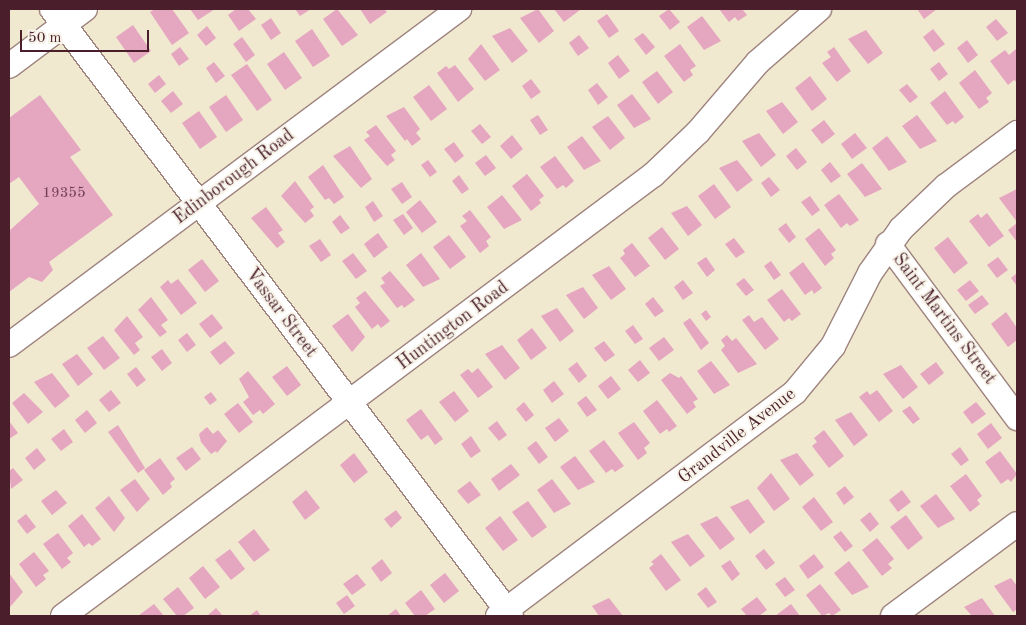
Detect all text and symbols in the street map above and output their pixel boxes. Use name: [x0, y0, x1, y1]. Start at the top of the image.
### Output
scale bar: [22, 20, 151, 52]
text: 50 m: [28, 31, 62, 46]
street label: Edinborough Road: [170, 125, 298, 229]
house number: 19355: [42, 185, 86, 203]
street label: Saint Martins Street: [888, 249, 1000, 389]
street label: Vassar Street: [240, 264, 322, 362]
street label: Huntington Road: [393, 277, 513, 375]
street label: Grandville Avenue: [674, 383, 800, 489]

